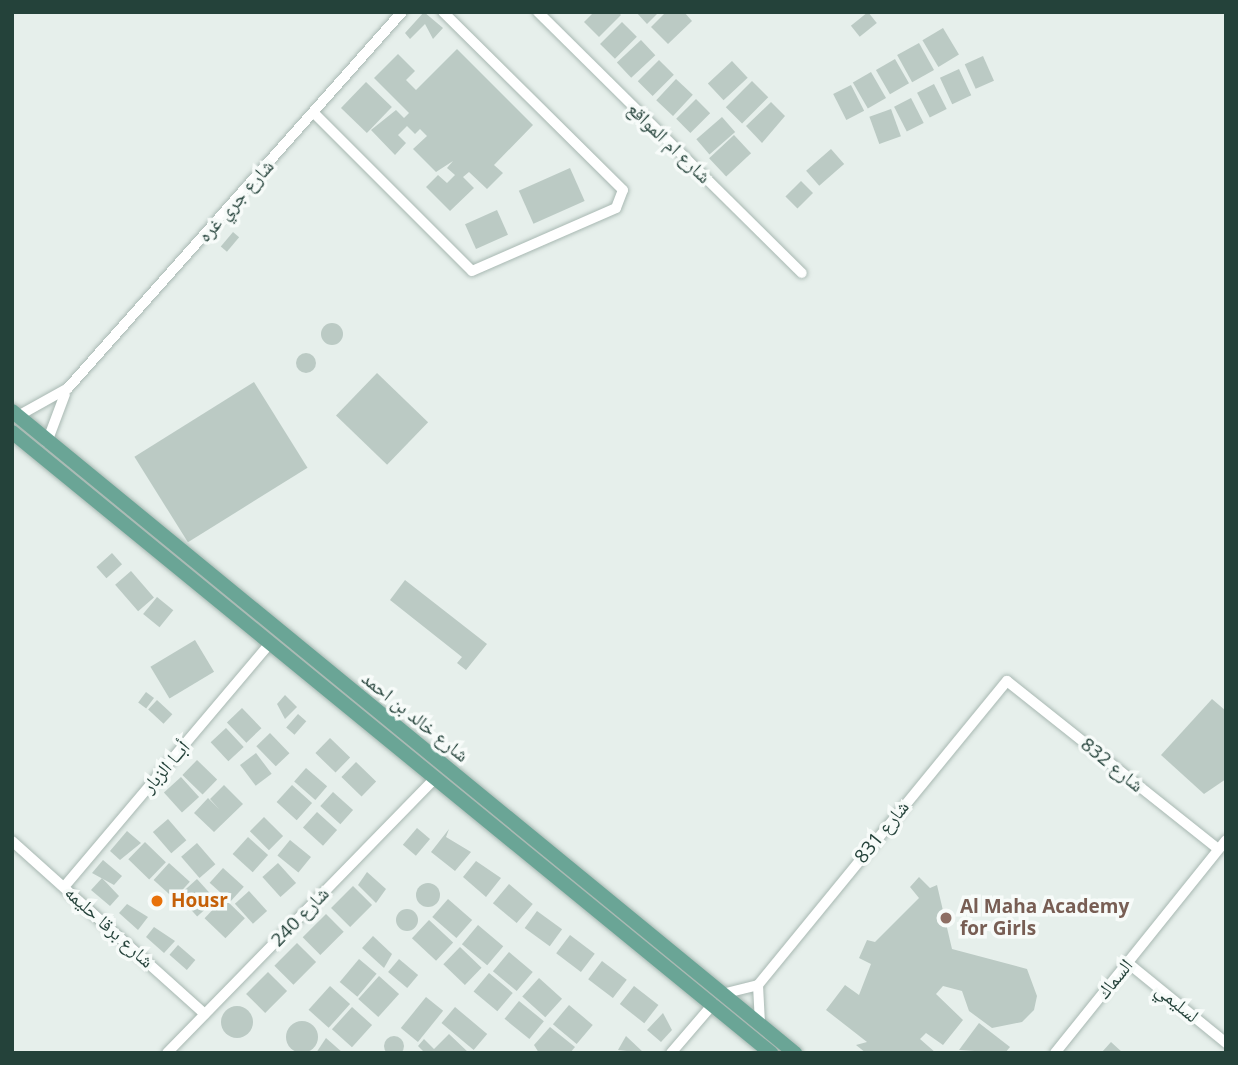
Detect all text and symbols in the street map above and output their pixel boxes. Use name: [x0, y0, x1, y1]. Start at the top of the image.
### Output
street label: شارع ام المواقع: [623, 98, 715, 188]
street label: شارع جري غره: [193, 155, 279, 247]
street label: شارع خالد بن احمد: [357, 667, 473, 767]
street label: شارع 832: [1076, 733, 1148, 797]
street label: أبــا الزبار: [137, 736, 195, 798]
street label: شارع 831: [850, 796, 914, 868]
street label: شارع برقا حليمه: [60, 881, 158, 973]
street label: شارع 240: [266, 883, 334, 951]
place label: Housr: [171, 890, 228, 912]
marker: Housr: [149, 893, 165, 909]
place label: Al Maha Academy for Girls: [960, 896, 1129, 940]
marker: Al Maha Academy for Girls: [938, 910, 954, 926]
street label: السماك: [1092, 955, 1138, 1003]
street label: لسليمي: [1151, 979, 1203, 1027]

